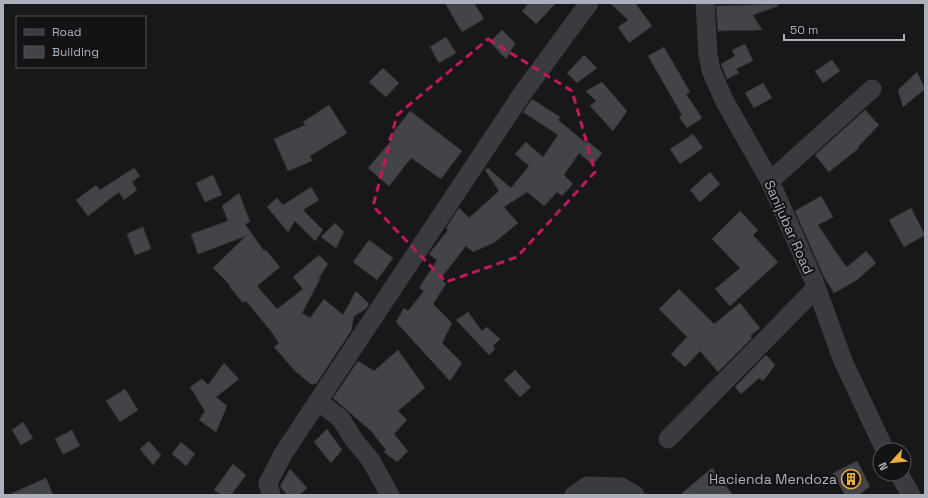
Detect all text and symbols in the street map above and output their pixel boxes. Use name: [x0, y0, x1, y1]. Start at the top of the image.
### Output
legend: [16, 16, 146, 68]
scale bar: [784, 16, 904, 42]
text: 50 m: [790, 22, 818, 38]
text: Road: [52, 24, 81, 40]
text: Building: [52, 44, 99, 60]
street label: Sanijubar Road: [760, 177, 818, 277]
north arrow: [872, 442, 912, 482]
text: N: [875, 460, 891, 473]
building icon: Hacienda Mendoza: [840, 468, 862, 490]
place label: Hacienda Mendoza: [709, 470, 837, 488]

